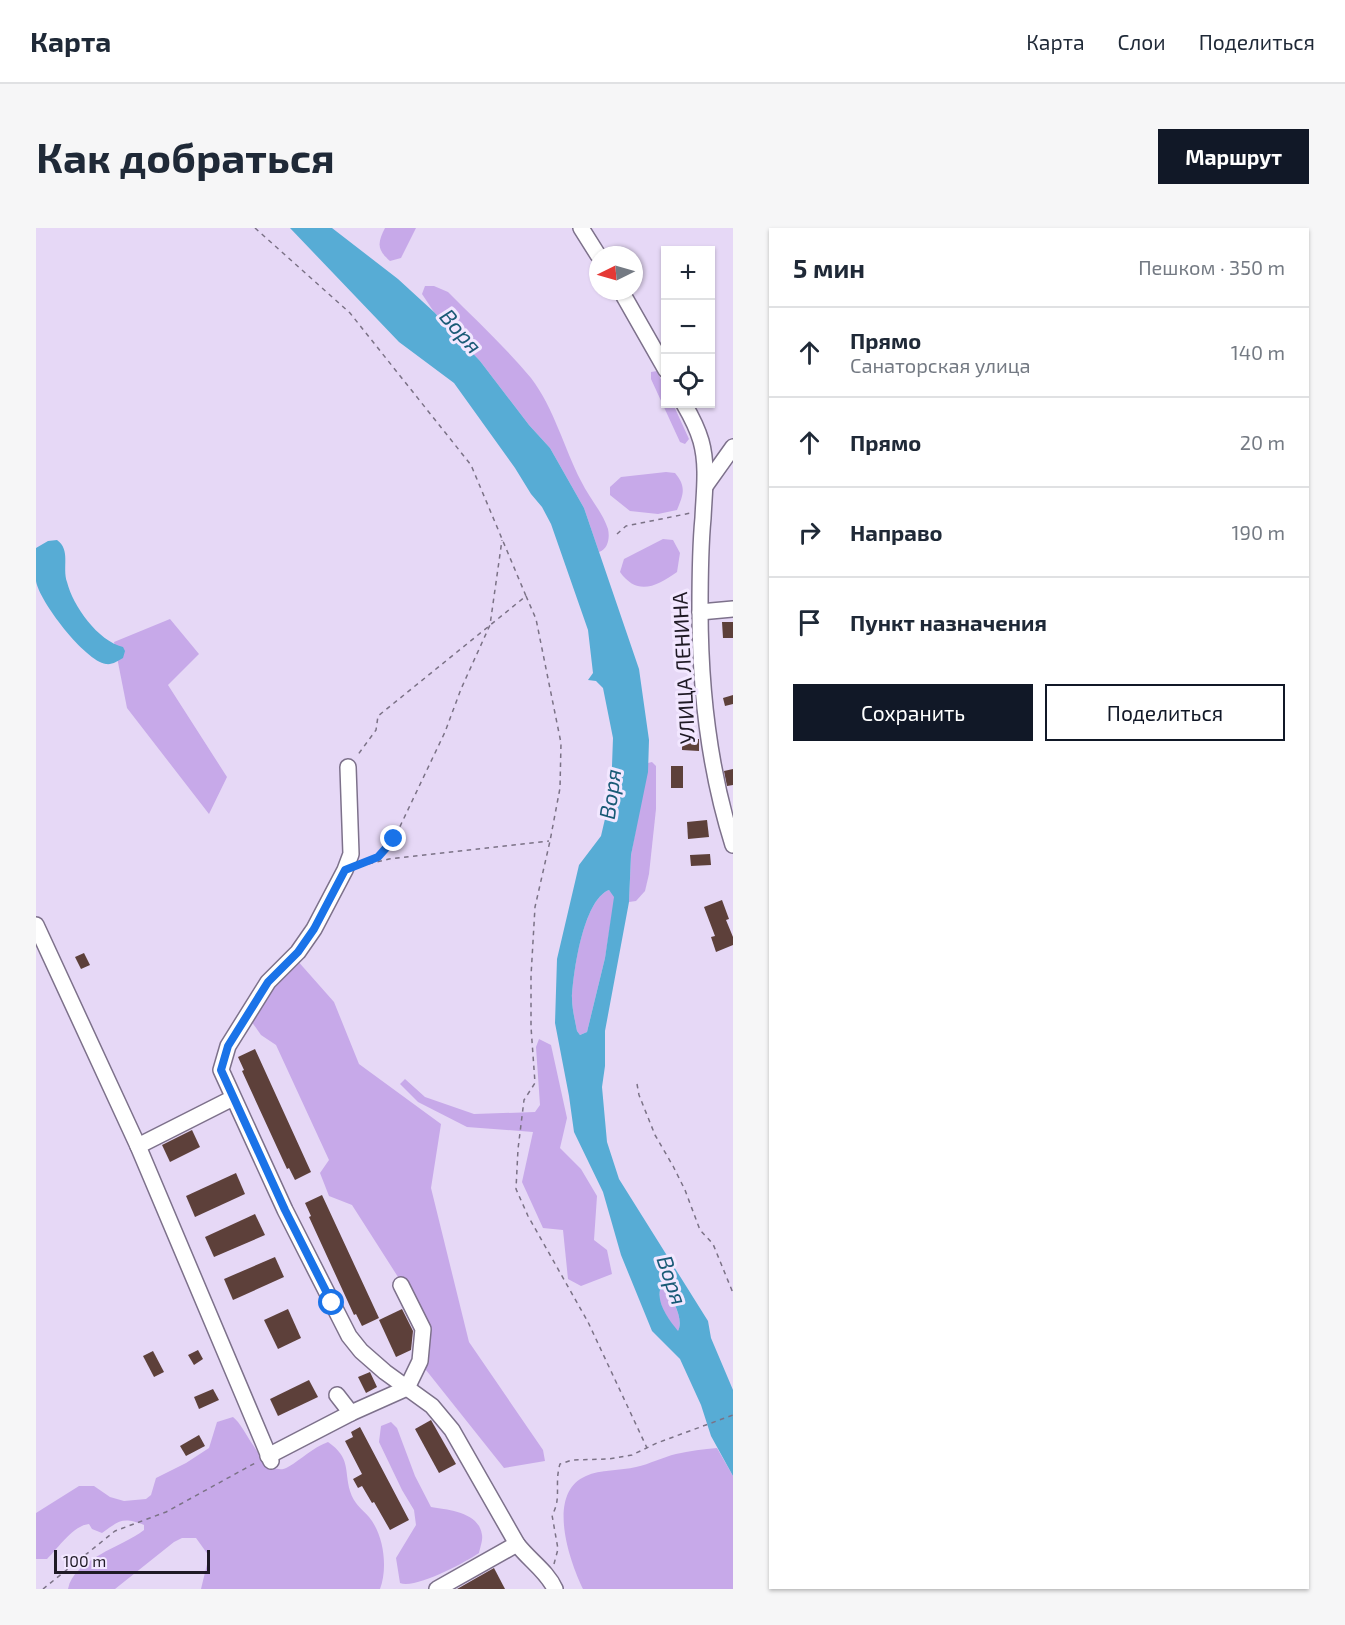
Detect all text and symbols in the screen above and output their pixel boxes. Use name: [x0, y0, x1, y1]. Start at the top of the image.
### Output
text: Карта: [30, 24, 111, 58]
text: Карта: [1026, 29, 1085, 54]
text: Слои: [1118, 29, 1166, 54]
text: Поделиться: [1199, 29, 1315, 54]
button: Маршрут: [1158, 129, 1309, 184]
text: Как добраться: [36, 131, 335, 181]
north arrow: [589, 246, 643, 300]
map controls: [661, 246, 715, 408]
button: +: [661, 246, 715, 300]
text: 5 мин: [793, 252, 865, 283]
text: Пешком · 350 m: [1138, 255, 1285, 279]
button: −: [661, 300, 715, 354]
water label: Воря: [435, 303, 488, 358]
text: Прямо: [850, 327, 921, 353]
icon: ahead: [793, 336, 826, 369]
text: 140 m: [1231, 340, 1285, 364]
text: Санаторская улица: [850, 353, 1031, 377]
button: locate: [661, 354, 715, 408]
icon: ahead: [793, 426, 826, 459]
text: Прямо: [850, 429, 921, 455]
text: 20 m: [1240, 430, 1285, 454]
icon: right: [793, 516, 826, 549]
text: Направо: [850, 519, 943, 545]
text: 190 m: [1232, 520, 1285, 544]
street label: УЛИЦА ЛЕНИНА: [666, 591, 699, 745]
icon: arrive: [793, 606, 826, 639]
text: Пункт назначения: [850, 609, 1047, 635]
button: Сохранить: [793, 684, 1033, 741]
button: Поделиться: [1045, 684, 1285, 741]
water label: Воря: [593, 767, 625, 821]
route end: [380, 825, 406, 851]
water label: Воря: [652, 1252, 693, 1308]
route start: [318, 1289, 344, 1315]
scale bar: [54, 1547, 210, 1574]
text: 100 m: [63, 1551, 106, 1570]

